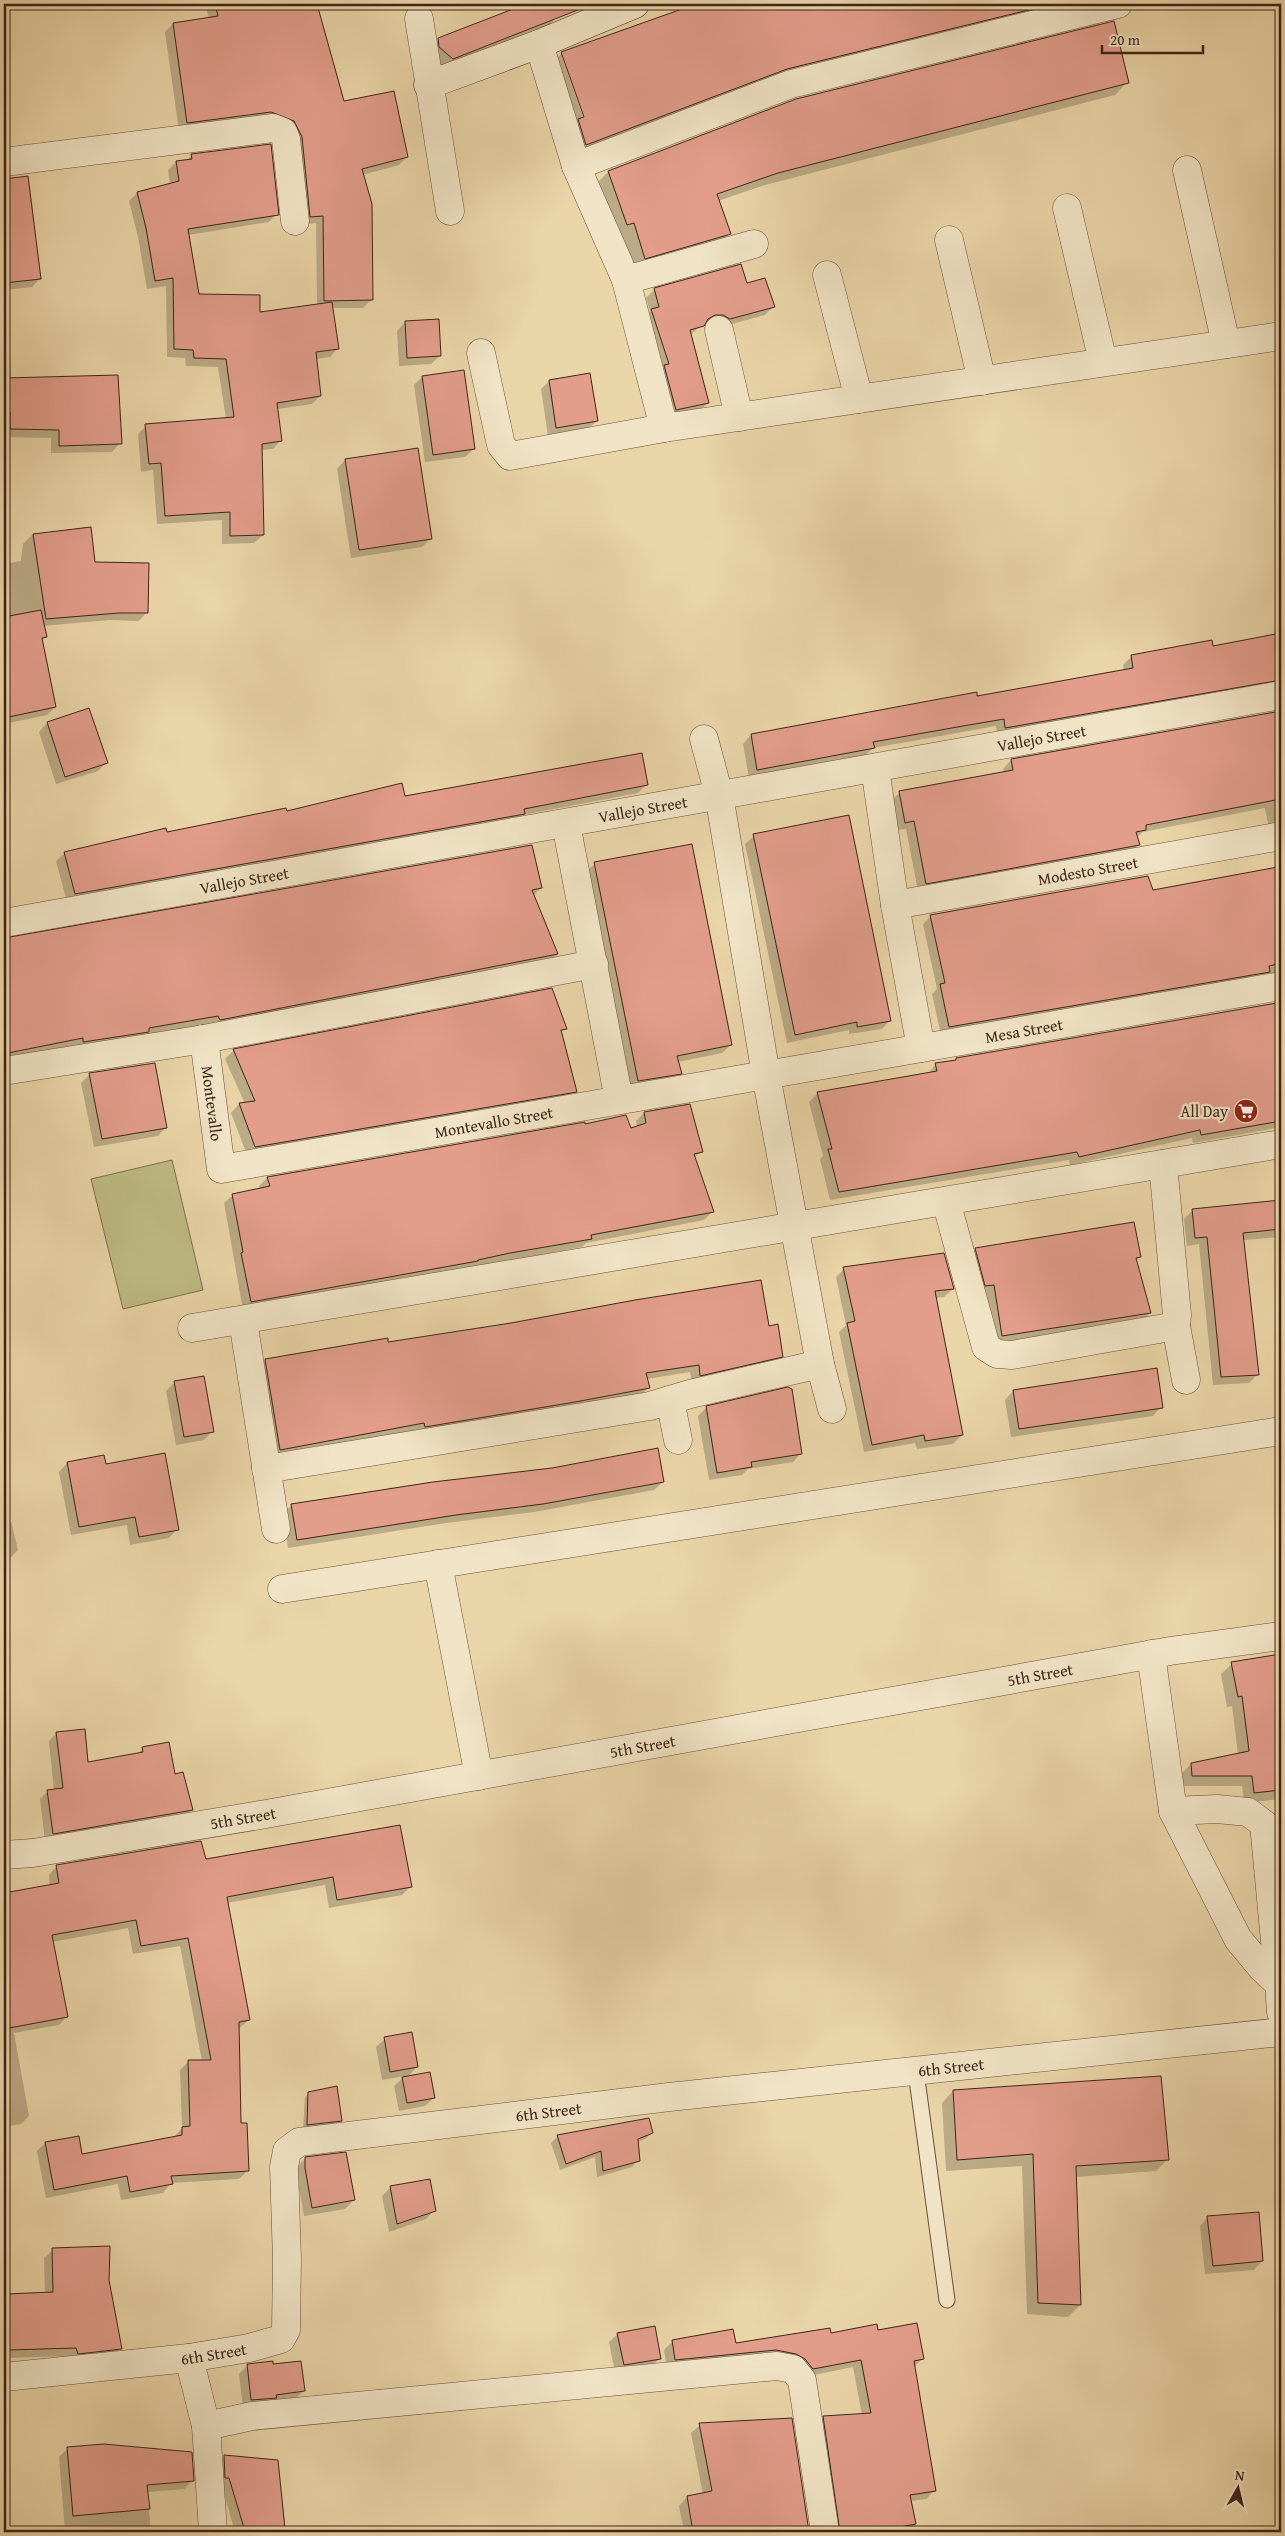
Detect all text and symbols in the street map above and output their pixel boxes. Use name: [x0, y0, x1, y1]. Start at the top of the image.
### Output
scale bar: [1102, 22, 1204, 54]
text: 20 m: [1110, 29, 1141, 50]
street label: Vallejo Street: [995, 718, 1088, 757]
street label: Vallejo Street: [596, 789, 690, 829]
street label: Modesto Street: [1036, 850, 1140, 891]
street label: Vallejo Street: [198, 860, 291, 900]
street label: Mesa Street: [983, 1012, 1065, 1049]
street label: Montevallo: [196, 1064, 229, 1143]
supermarket icon: All Day: [1233, 1098, 1259, 1124]
place label: All Day: [1181, 1099, 1228, 1123]
street label: Montevallo Street: [433, 1100, 555, 1144]
street label: 5th Street: [1005, 1657, 1075, 1692]
street label: 5th Street: [608, 1728, 678, 1764]
street label: 5th Street: [208, 1800, 278, 1835]
street label: 6th Street: [917, 2052, 986, 2082]
street label: 6th Street: [514, 2096, 583, 2128]
street label: 6th Street: [180, 2337, 249, 2371]
north arrow: [1212, 2464, 1262, 2514]
text: N: [1234, 2465, 1246, 2486]

